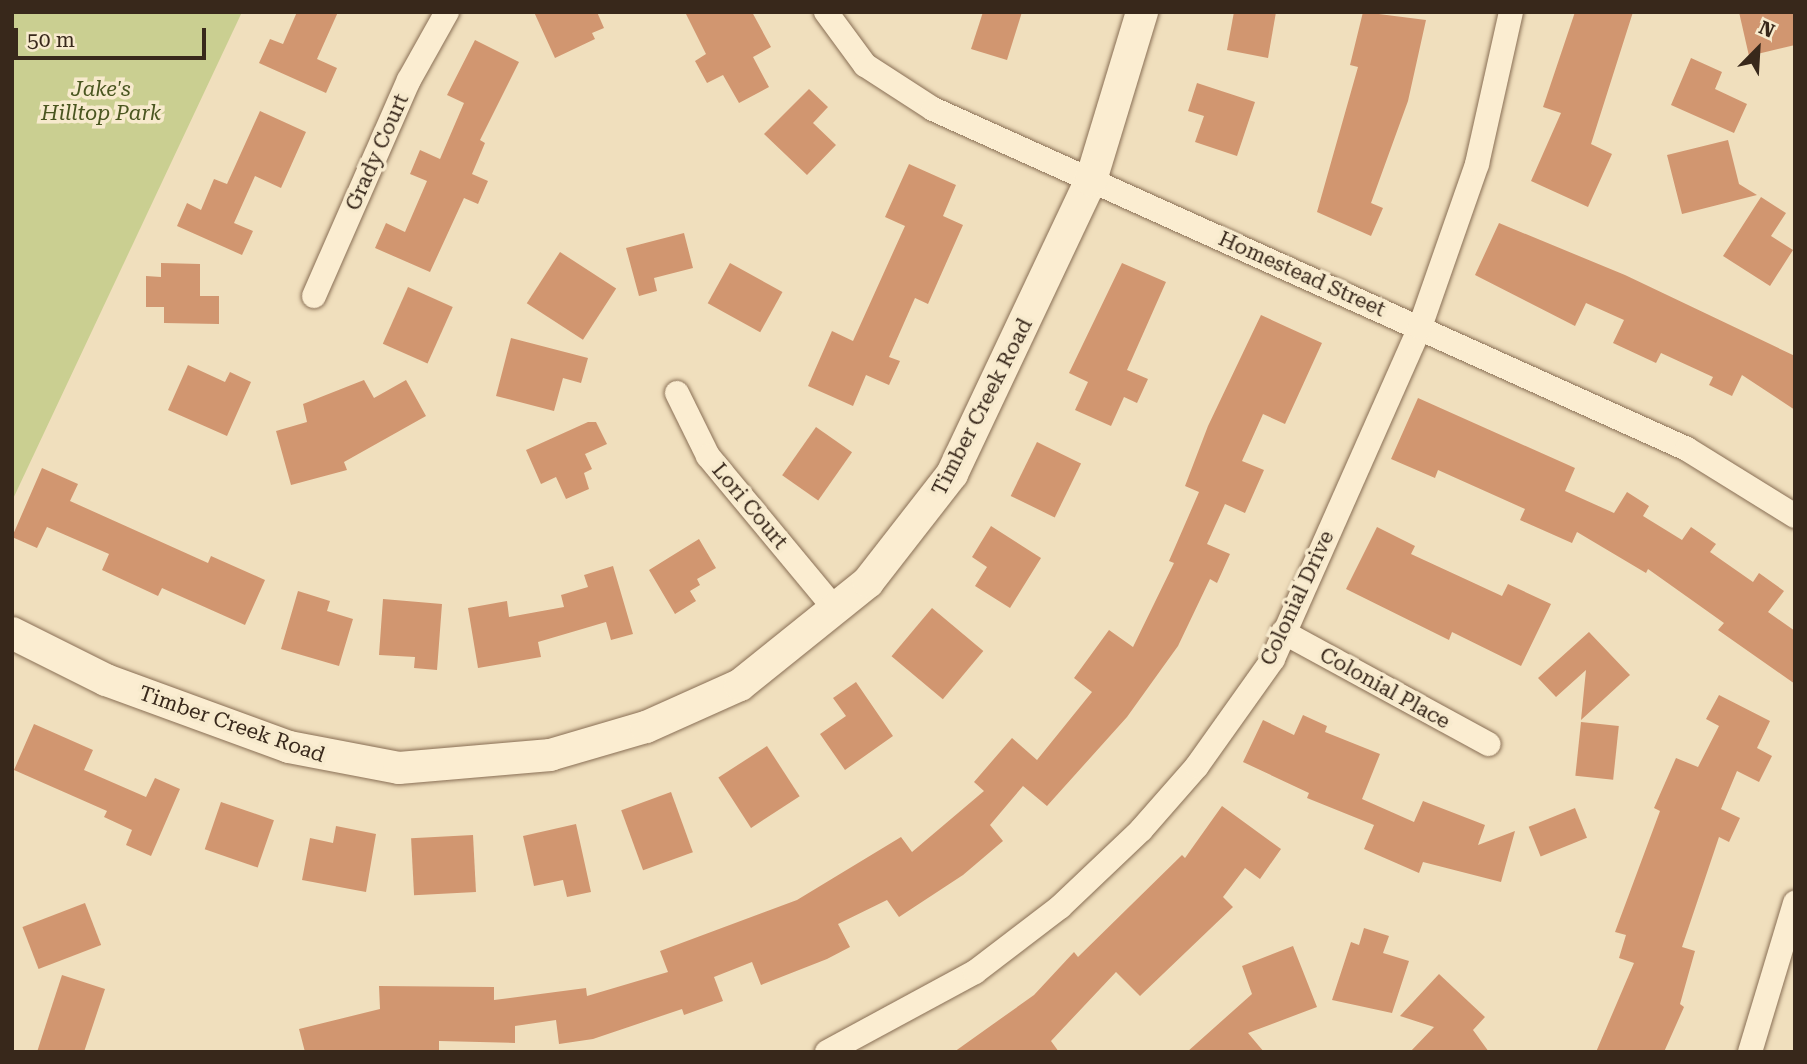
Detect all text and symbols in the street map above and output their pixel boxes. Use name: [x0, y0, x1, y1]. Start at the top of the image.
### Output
scale bar: [18, 14, 210, 58]
north arrow: [1723, 14, 1793, 84]
text: N: [1755, 16, 1778, 43]
text: 50 m: [27, 28, 75, 52]
park label: Jake's Hilltop Park: [41, 76, 161, 126]
street label: Grady Court: [340, 90, 414, 214]
street label: Homestead Street: [1215, 226, 1389, 322]
street label: Timber Creek Road: [926, 314, 1038, 500]
street label: Lori Court: [707, 458, 793, 554]
street label: Colonial Drive: [1255, 527, 1339, 669]
street label: Colonial Place: [1315, 642, 1455, 734]
street label: Timber Creek Road: [136, 680, 328, 768]

